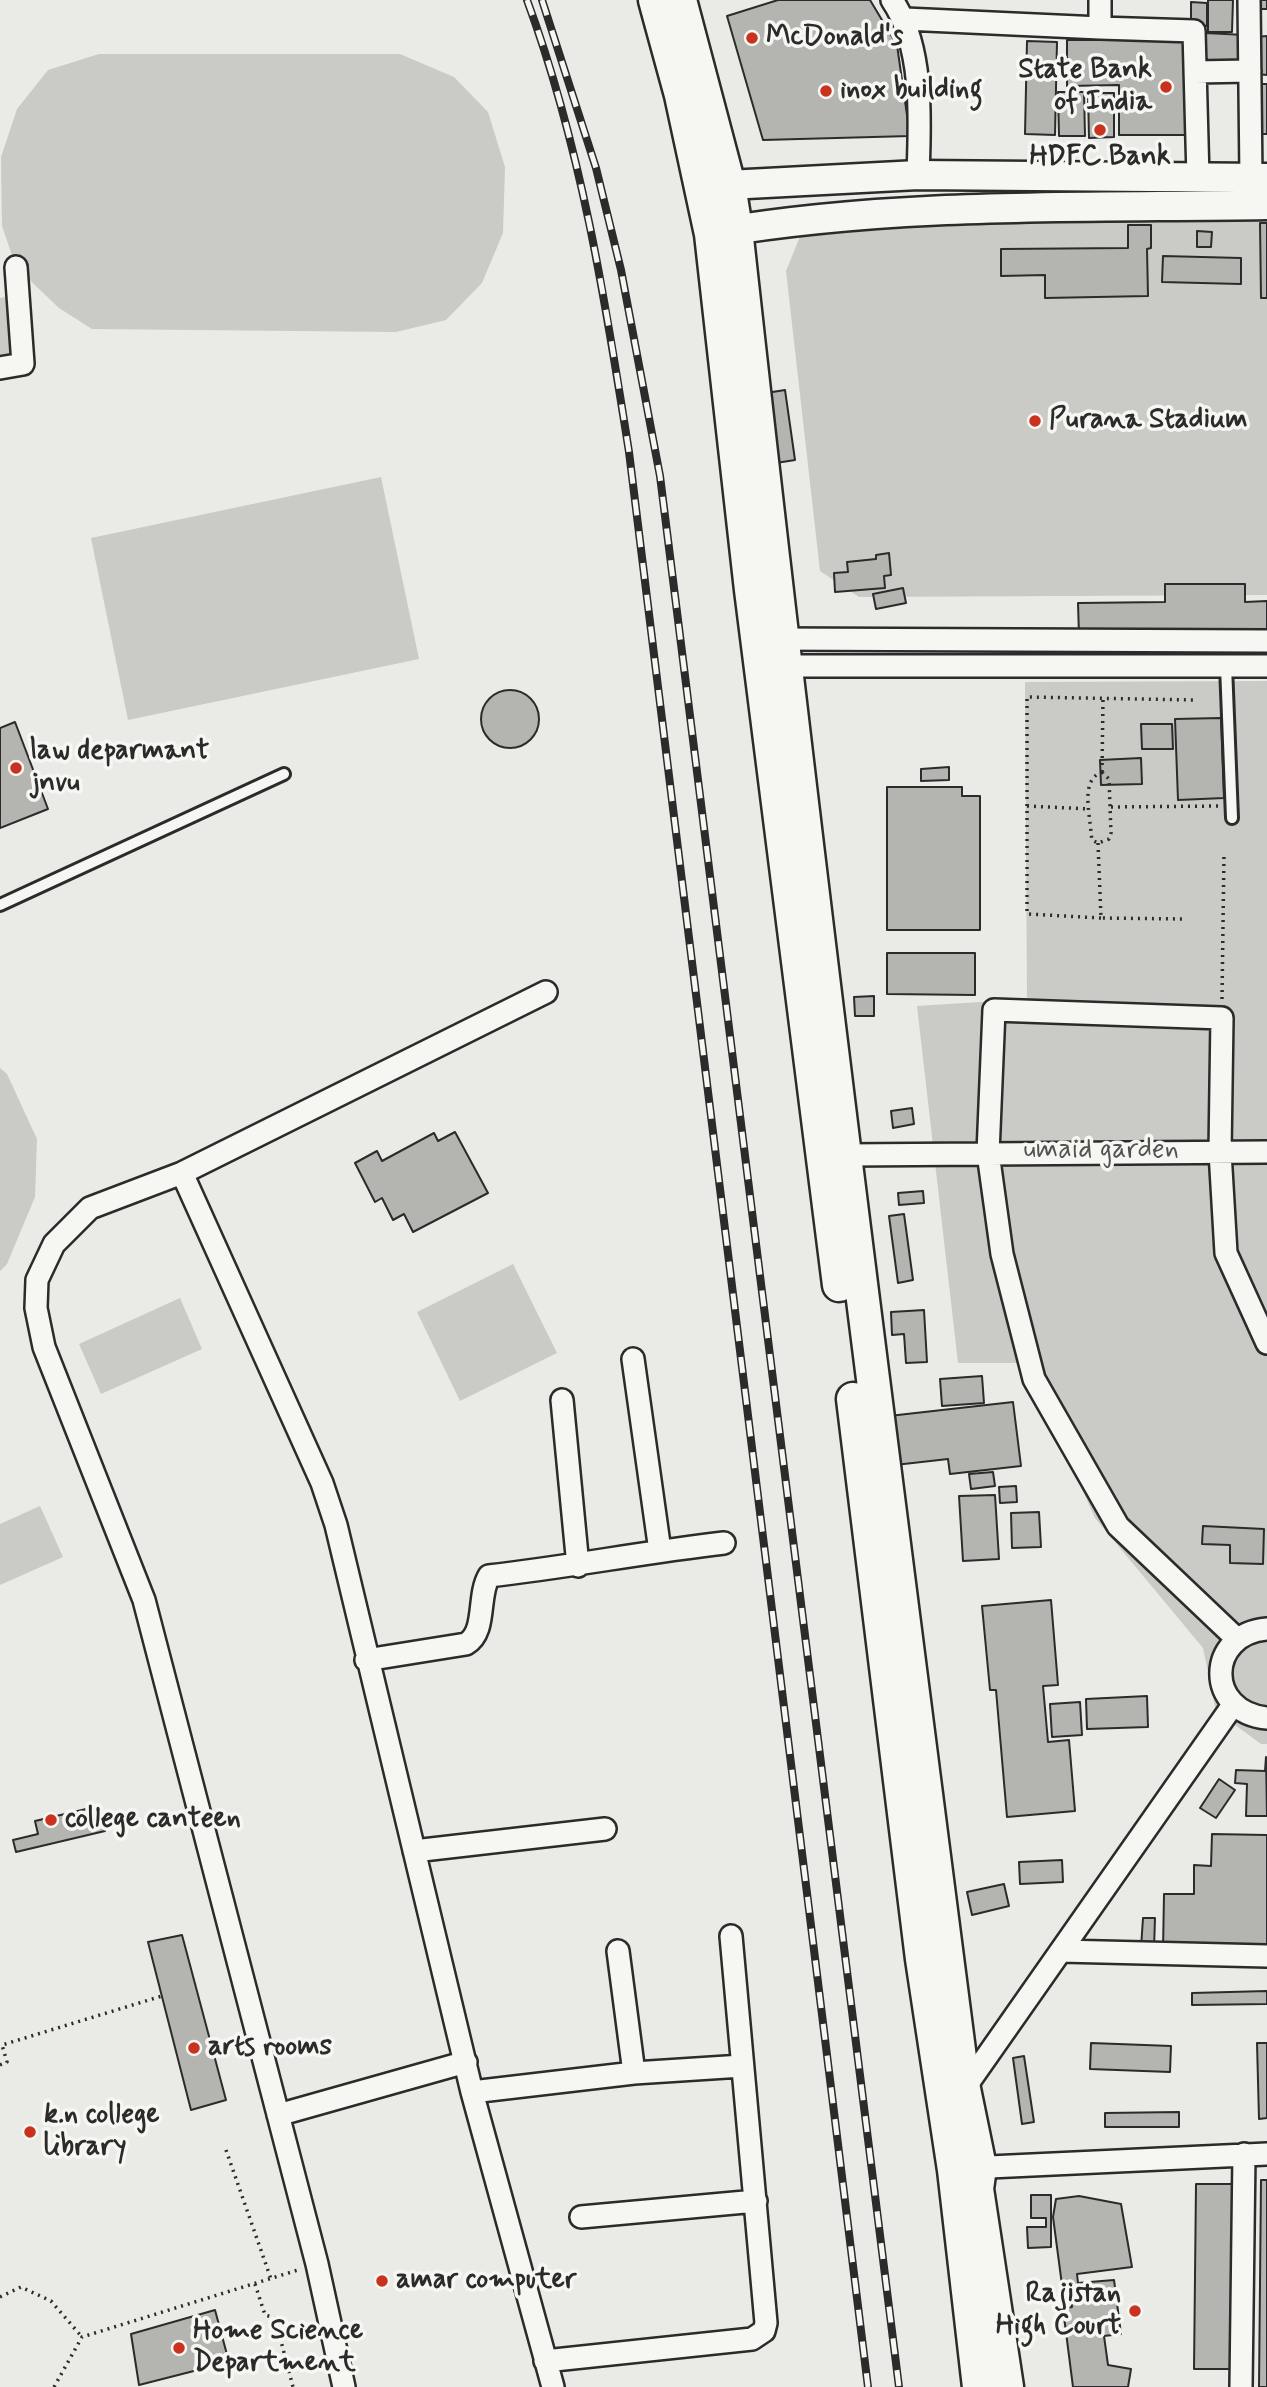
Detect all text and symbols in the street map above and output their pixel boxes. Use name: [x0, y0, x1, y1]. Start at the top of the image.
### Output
place label: McDonald's: [766, 21, 903, 55]
marker: McDonald's: [744, 30, 760, 46]
place label: State Bank of India: [1018, 54, 1152, 120]
place label: inox building: [840, 74, 983, 108]
marker: State Bank of India: [1158, 79, 1174, 95]
marker: inox building: [818, 83, 834, 99]
marker: HDFC Bank: [1092, 122, 1108, 138]
place label: HDFC Bank: [1029, 141, 1171, 175]
place label: Purana Stadium: [1049, 404, 1248, 438]
marker: Purana Stadium: [1027, 413, 1043, 429]
place label: law deparmant jnvu: [30, 735, 209, 801]
marker: law deparmant jnvu: [8, 760, 24, 776]
park label: umaid garden: [1023, 1134, 1179, 1168]
place label: college canteen: [65, 1803, 241, 1837]
marker: college canteen: [43, 1812, 59, 1828]
place label: arts rooms: [208, 2031, 332, 2065]
marker: arts rooms: [186, 2040, 202, 2056]
place label: k.n college library: [44, 2099, 159, 2165]
marker: k.n college library: [22, 2124, 38, 2140]
place label: amar computer: [396, 2264, 576, 2298]
marker: amar computer: [374, 2273, 390, 2289]
place label: Rajistan High Court: [996, 2278, 1121, 2344]
marker: Rajistan High Court: [1127, 2303, 1143, 2319]
place label: Home Science Department: [193, 2315, 363, 2381]
marker: Home Science Department: [171, 2340, 187, 2356]

